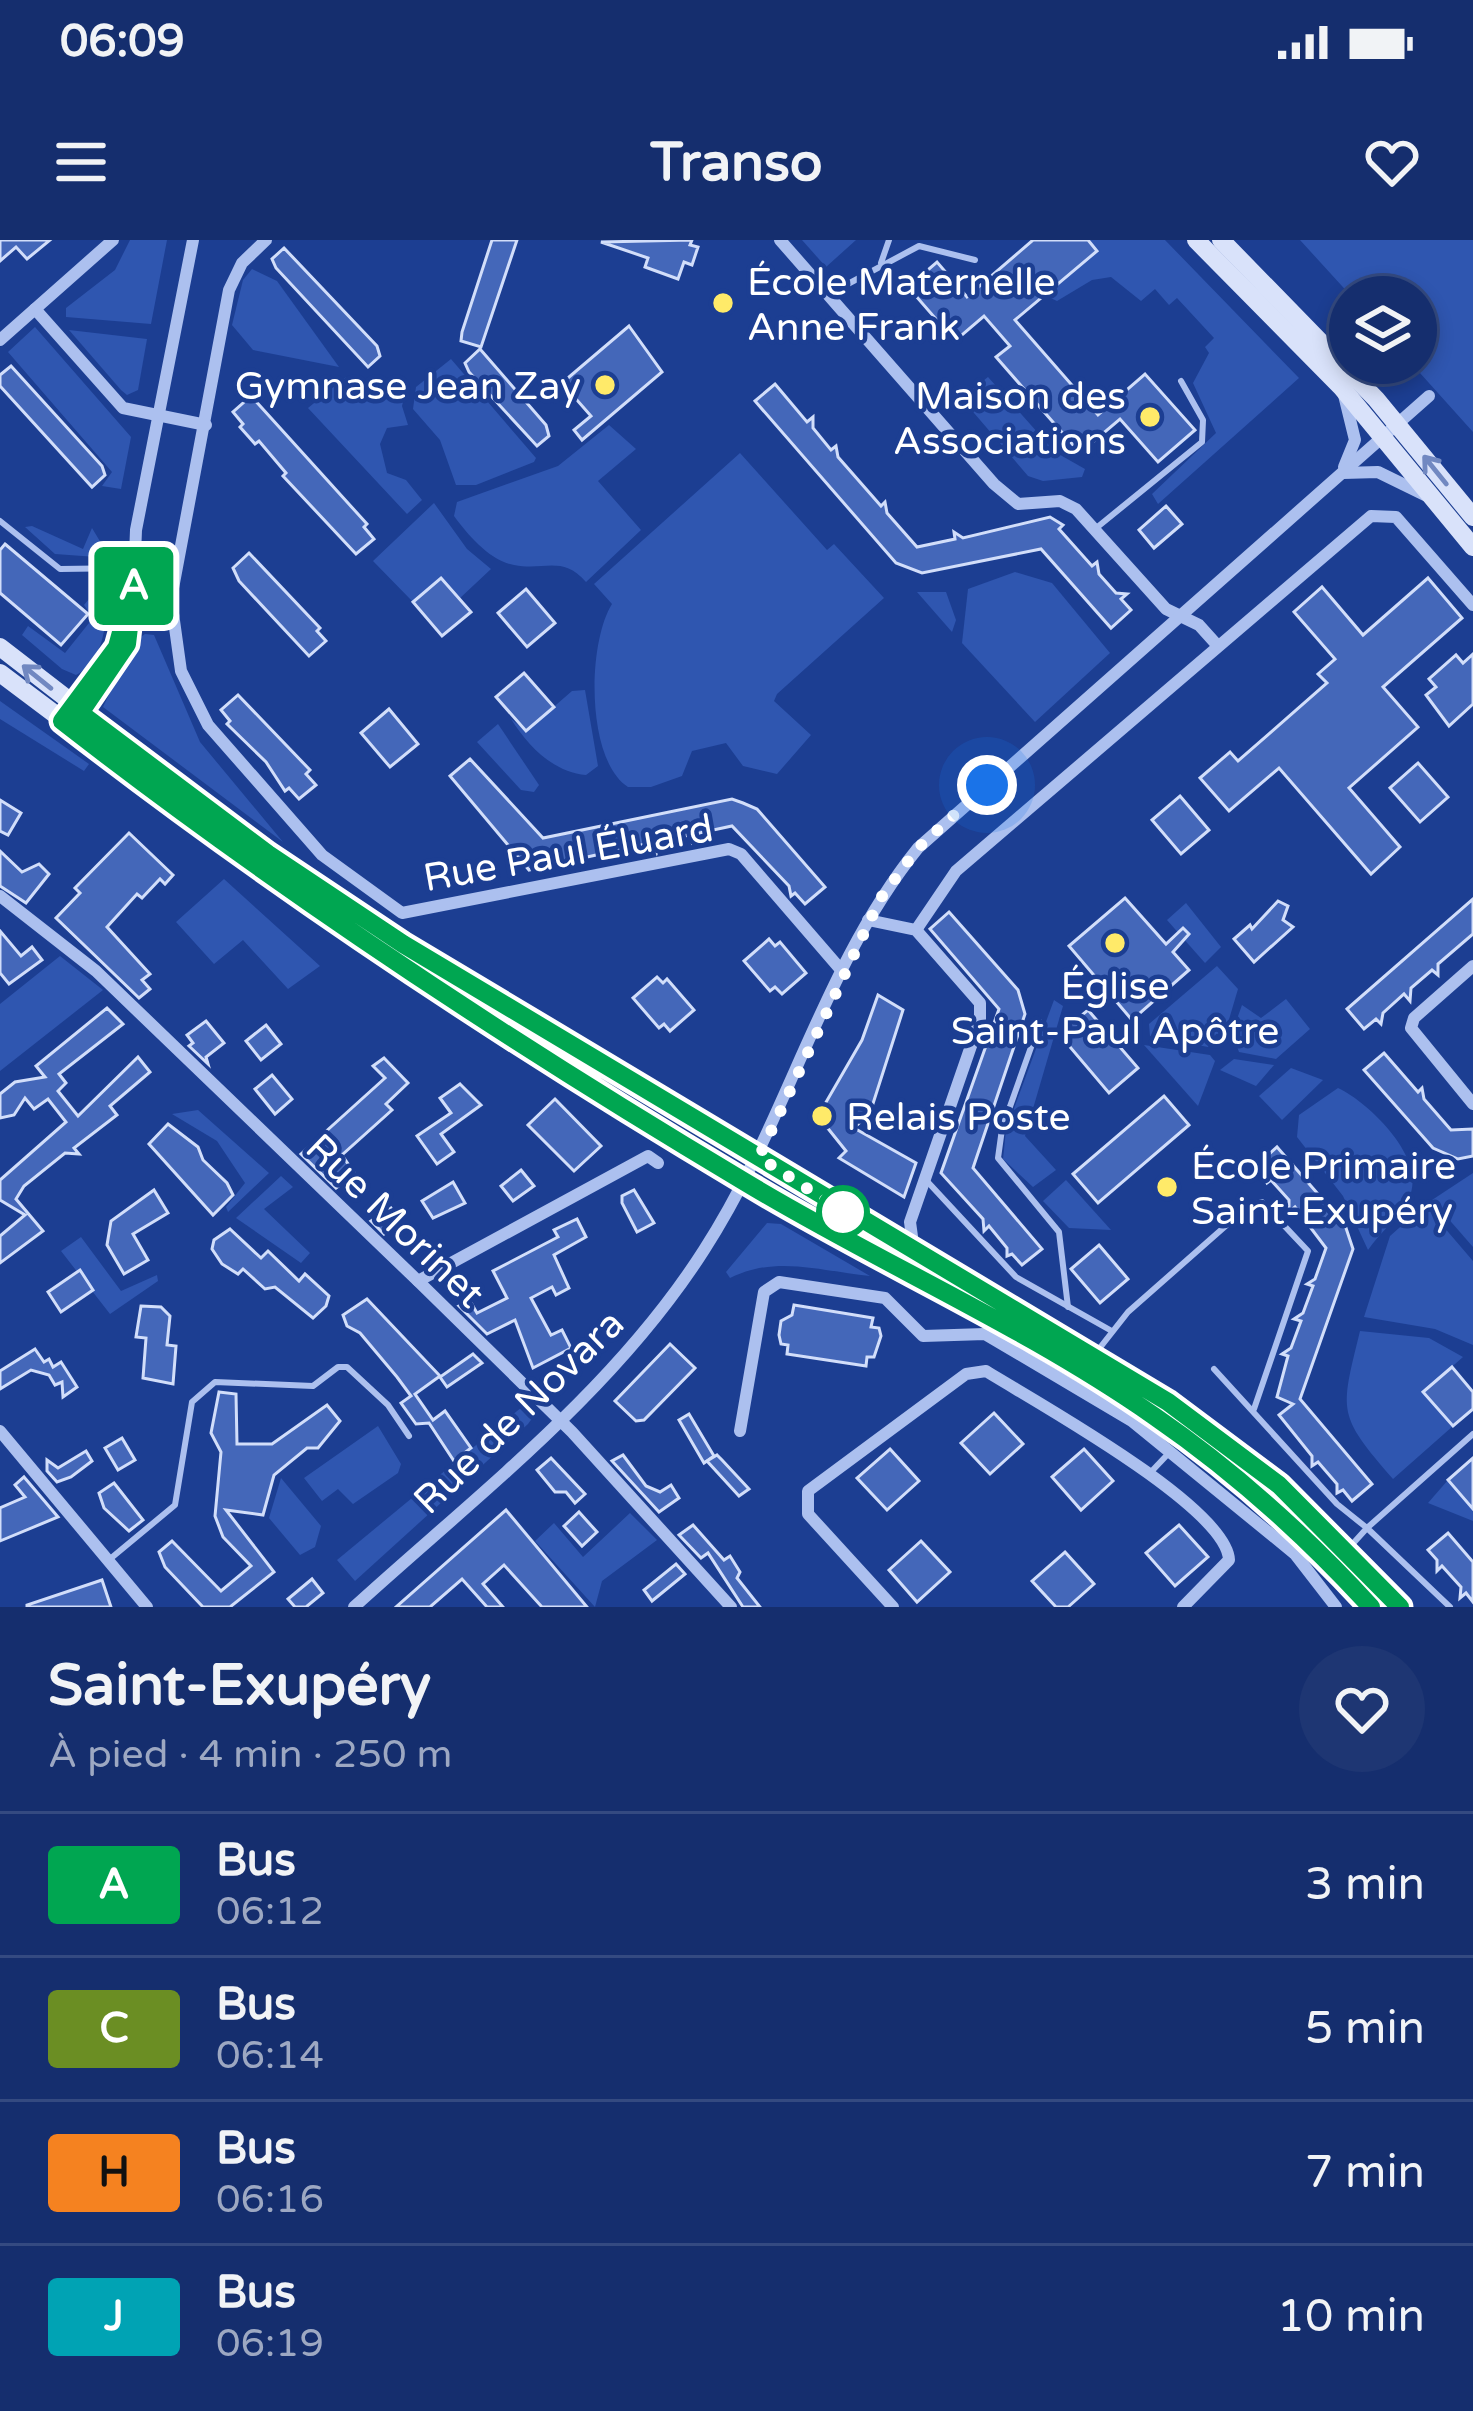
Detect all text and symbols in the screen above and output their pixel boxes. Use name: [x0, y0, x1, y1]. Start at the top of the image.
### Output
text: 06:09: [60, 15, 185, 69]
icon: menu: [48, 129, 114, 195]
icon: heart: [1359, 129, 1425, 195]
text: Transo: [650, 130, 823, 195]
place label: École Maternelle Anne Frank: [747, 259, 1056, 351]
map controls: [1329, 276, 1437, 384]
button: layers: [1329, 276, 1437, 384]
marker: École Maternelle Anne Frank: [710, 290, 736, 316]
place label: Gymnase Jean Zay: [235, 363, 581, 410]
marker: Gymnase Jean Zay: [592, 372, 618, 398]
place label: Maison des Associations: [893, 373, 1126, 465]
marker: Maison des Associations: [1137, 404, 1163, 430]
one-way arrow: [1422, 455, 1449, 487]
line badge: A: [95, 547, 173, 625]
text: A: [118, 560, 150, 611]
one-way arrow: [22, 664, 53, 691]
your location: [957, 755, 1017, 815]
street label: Rue Paul Éluard: [420, 805, 717, 902]
marker: Église Saint-Paul Apôtre: [1102, 930, 1128, 956]
place label: Église Saint-Paul Apôtre: [951, 963, 1279, 1055]
place label: Relais Poste: [846, 1094, 1071, 1141]
marker: Relais Poste: [809, 1103, 835, 1129]
street label: Rue Morinet: [296, 1124, 494, 1318]
place label: École Primaire Saint-Exupéry: [1191, 1143, 1456, 1235]
marker: École Primaire Saint-Exupéry: [1154, 1174, 1180, 1200]
unlabelled marker: [818, 1187, 868, 1237]
street label: Rue de Novara: [404, 1300, 634, 1524]
button: heart: [1299, 1646, 1425, 1772]
text: Saint-Exupéry: [48, 1652, 431, 1720]
text: À pied · 4 min · 250 m: [48, 1731, 452, 1778]
text: Bus: [216, 1834, 296, 1888]
text: 3 min: [1305, 1858, 1425, 1912]
text: A: [98, 1859, 130, 1910]
text: 06:12: [216, 1888, 324, 1935]
text: Bus: [216, 1978, 296, 2032]
text: 5 min: [1305, 2002, 1425, 2056]
text: C: [99, 2003, 129, 2054]
text: 06:14: [216, 2032, 324, 2079]
text: Bus: [216, 2122, 296, 2176]
text: 7 min: [1305, 2146, 1425, 2200]
text: H: [98, 2147, 130, 2198]
text: 06:16: [216, 2176, 324, 2223]
text: Bus: [216, 2266, 296, 2320]
text: 10 min: [1277, 2290, 1425, 2344]
text: J: [104, 2291, 124, 2342]
text: 06:19: [216, 2320, 324, 2367]

